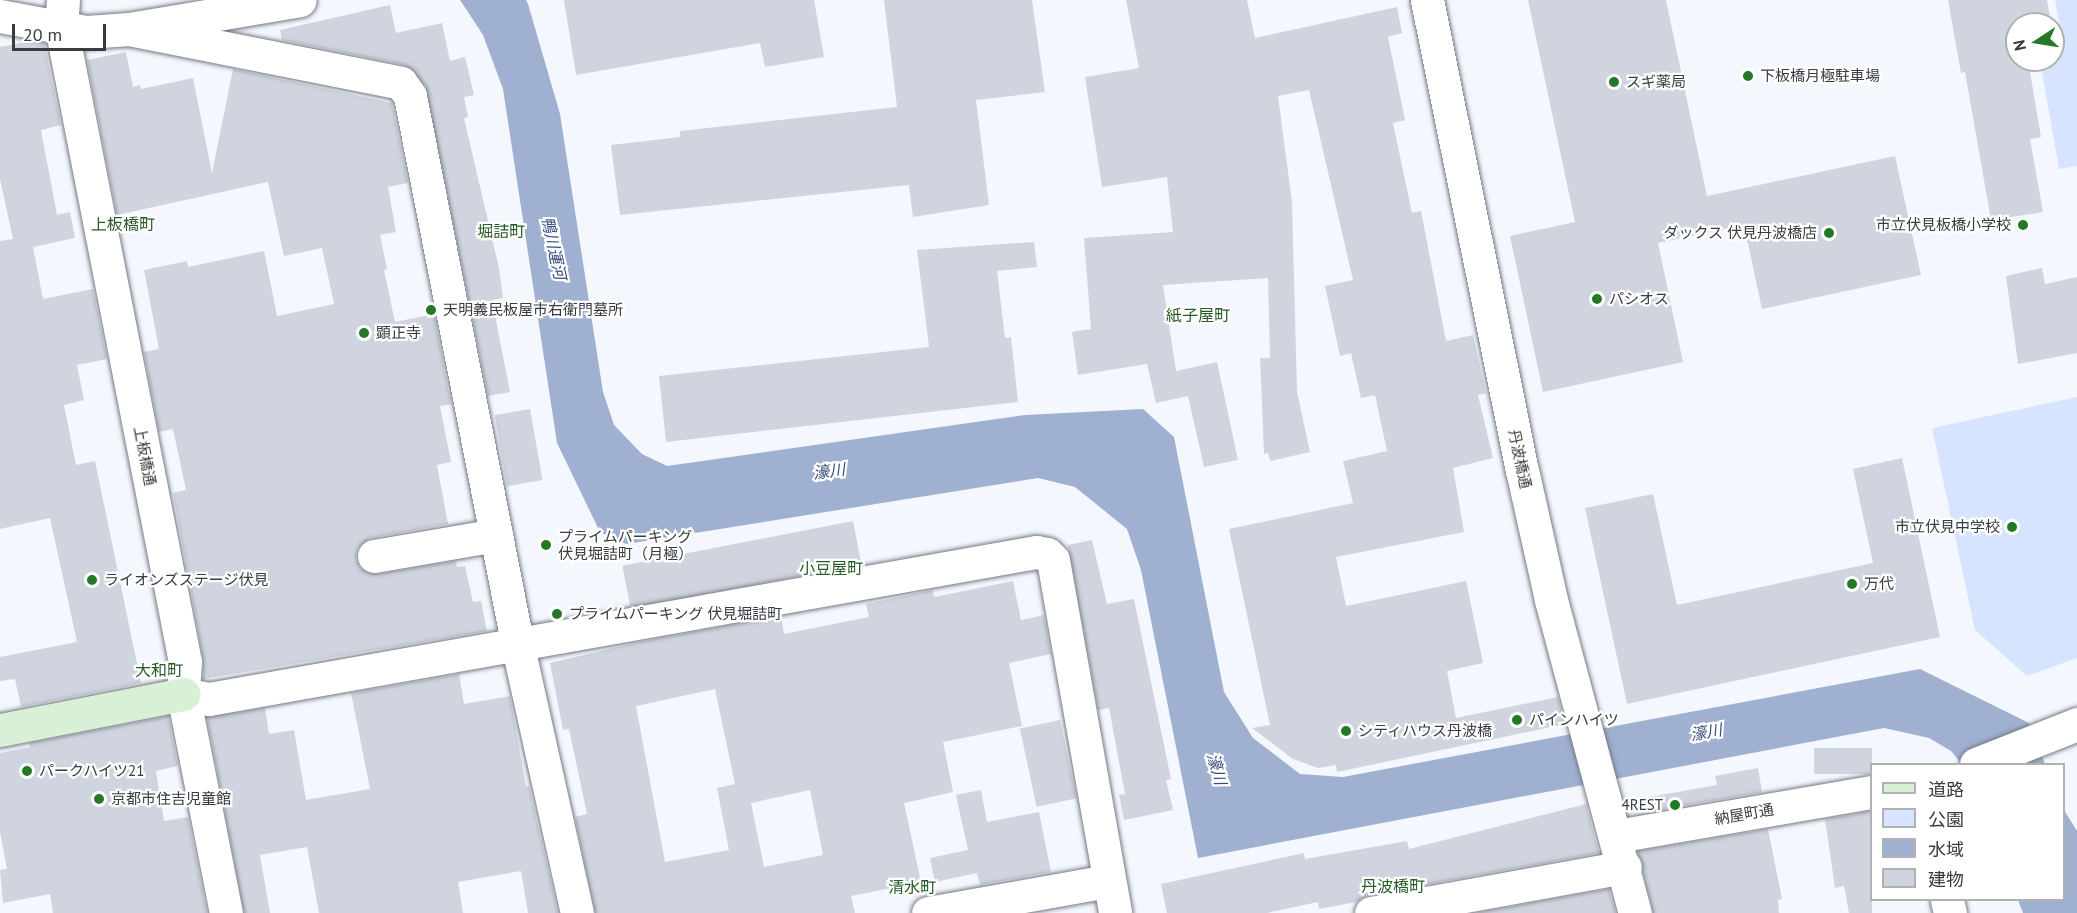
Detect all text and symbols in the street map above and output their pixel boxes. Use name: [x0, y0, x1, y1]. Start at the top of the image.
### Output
scale bar: [15, 12, 110, 50]
north arrow: [2005, 12, 2065, 72]
text: 20 m: [23, 23, 62, 46]
text: N: [2008, 38, 2030, 53]
place label: 下板橋月極駐車場: [1760, 67, 1880, 85]
marker: 下板橋月極駐車場: [1741, 69, 1755, 83]
place label: スギ薬局: [1626, 73, 1686, 91]
marker: スギ薬局: [1607, 75, 1621, 89]
district label: 上板橋町: [91, 214, 155, 234]
water label: 鴨川運河: [538, 215, 570, 281]
place label: 市立伏見板橋小学校: [1876, 216, 2011, 234]
marker: 市立伏見板橋小学校: [2016, 218, 2030, 232]
district label: 堀詰町: [477, 221, 525, 241]
place label: ダックス 伏見丹波橋店: [1663, 224, 1817, 242]
marker: ダックス 伏見丹波橋店: [1822, 226, 1836, 240]
place label: パシオス: [1609, 290, 1669, 308]
marker: パシオス: [1590, 292, 1604, 306]
place label: 天明義民板屋市右衛門墓所: [443, 301, 623, 319]
marker: 天明義民板屋市右衛門墓所: [424, 303, 438, 317]
district label: 紙子屋町: [1166, 305, 1230, 325]
place label: 顕正寺: [376, 324, 421, 342]
marker: 顕正寺: [357, 326, 371, 340]
street label: 上板橋通: [130, 425, 160, 487]
street label: 丹波橋通: [1505, 428, 1535, 490]
water label: 濠川: [812, 460, 846, 482]
place label: 市立伏見中学校: [1895, 518, 2000, 536]
marker: 市立伏見中学校: [2005, 520, 2019, 534]
place label: プライムパーキング 伏見堀詰町（月極）: [558, 527, 693, 562]
marker: プライムパーキング 伏見堀詰町（月極）: [539, 538, 553, 552]
district label: 小豆屋町: [799, 558, 863, 578]
place label: ライオンズステージ伏見: [104, 571, 269, 589]
marker: ライオンズステージ伏見: [85, 573, 99, 587]
place label: 万代: [1864, 575, 1894, 593]
marker: 万代: [1845, 577, 1859, 591]
place label: プライムパーキング 伏見堀詰町: [569, 605, 783, 623]
marker: プライムパーキング 伏見堀詰町: [550, 607, 564, 621]
district label: 大和町: [135, 660, 183, 680]
place label: パインハイツ: [1529, 711, 1619, 729]
marker: パインハイツ: [1510, 713, 1524, 727]
water label: 濠川: [1689, 720, 1723, 744]
place label: シティハウス丹波橋: [1358, 722, 1493, 740]
marker: シティハウス丹波橋: [1339, 724, 1353, 738]
water label: 濠川: [1204, 751, 1230, 787]
place label: パークハイツ21: [39, 762, 145, 780]
legend: [1870, 763, 2065, 901]
marker: パークハイツ21: [20, 764, 34, 778]
text: 道路: [1928, 778, 1964, 801]
place label: 京都市住吉児童館: [111, 790, 231, 808]
marker: 京都市住吉児童館: [92, 792, 106, 806]
place label: 4REST: [1622, 796, 1663, 814]
marker: 4REST: [1668, 798, 1682, 812]
street label: 納屋町通: [1713, 800, 1775, 828]
text: 公園: [1928, 808, 1964, 831]
text: 水域: [1928, 838, 1964, 861]
text: 建物: [1928, 868, 1964, 891]
district label: 丹波橋町: [1361, 876, 1425, 896]
district label: 清水町: [888, 877, 936, 897]

